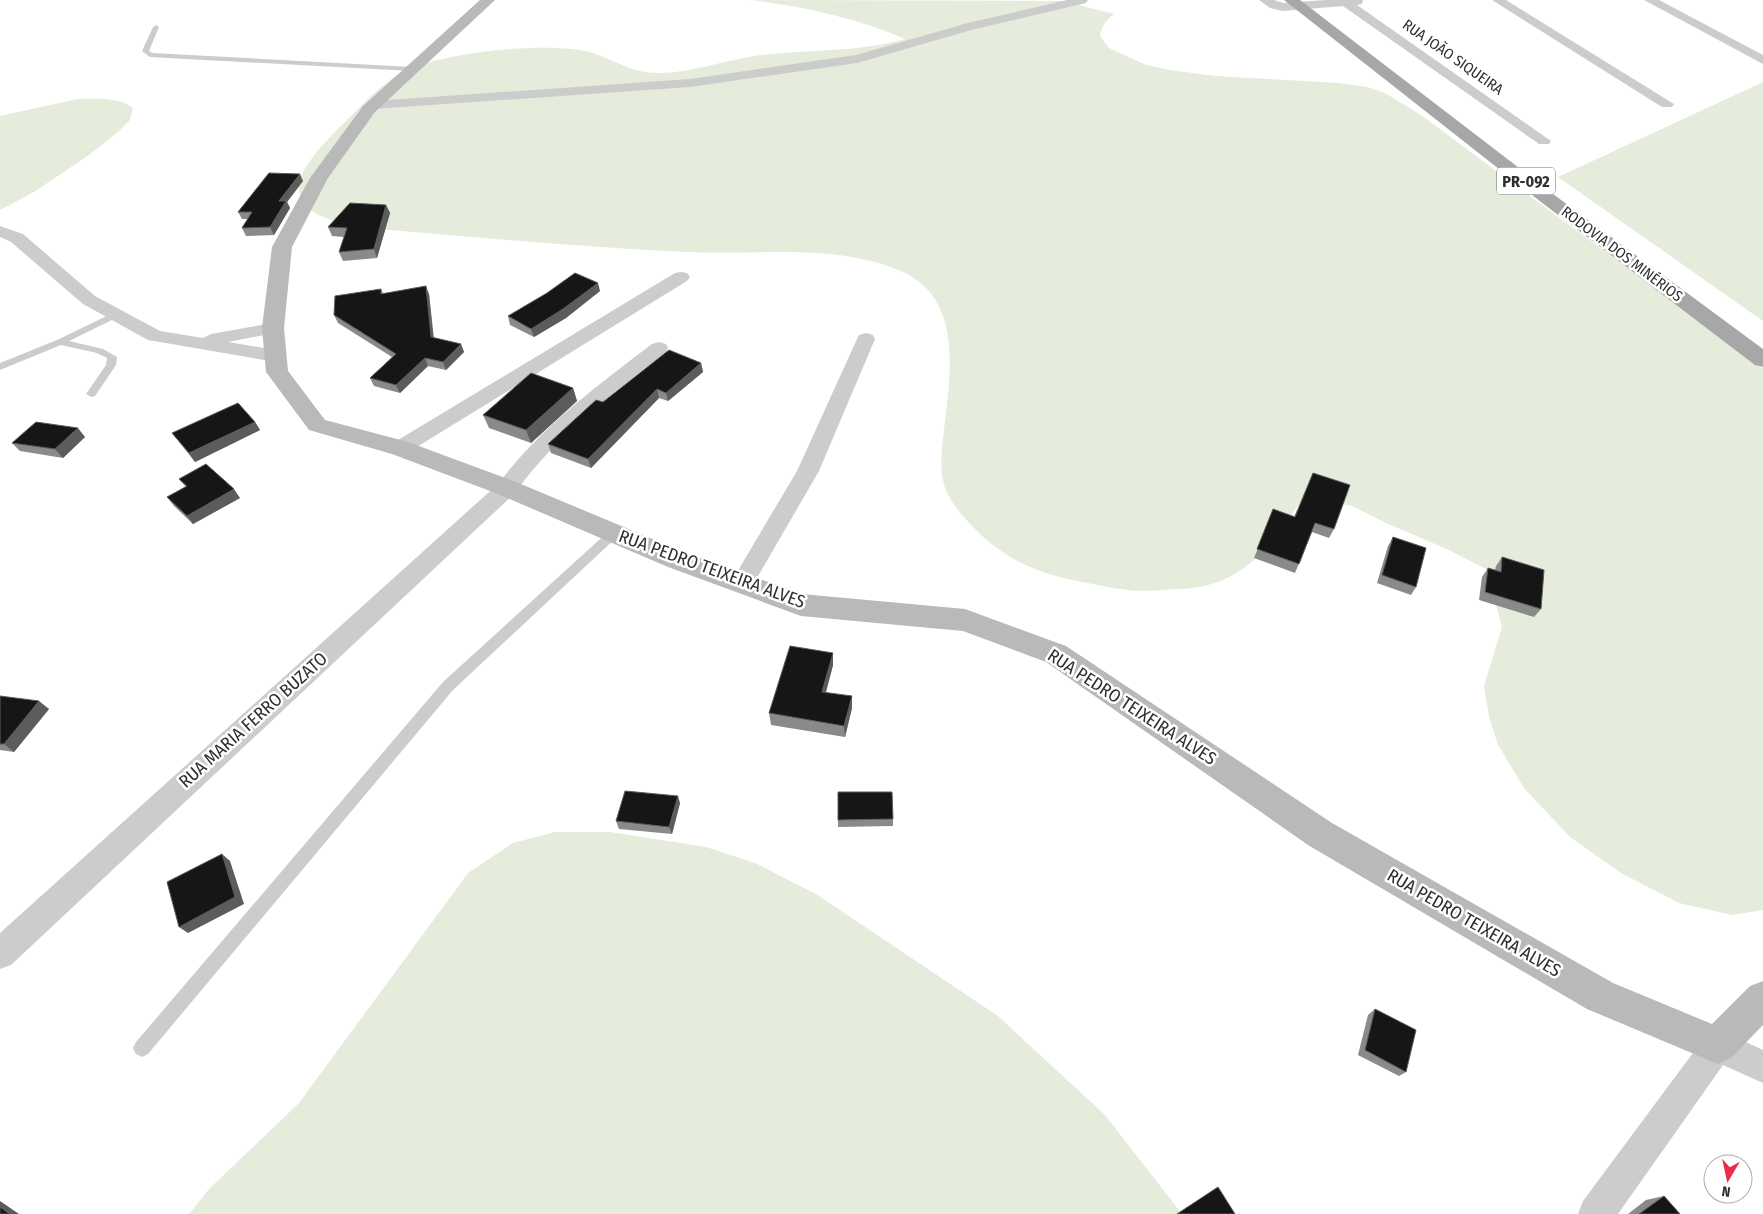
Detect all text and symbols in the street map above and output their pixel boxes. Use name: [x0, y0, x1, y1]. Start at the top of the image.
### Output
street label: RUA JOÃO SIQUEIRA: [1399, 16, 1507, 99]
road number: PR-092: [1497, 168, 1555, 195]
street label: RODOVIA DOS MINÉRIOS: [1558, 202, 1686, 306]
street label: RUA PEDRO TEIXEIRA ALVES: [616, 525, 808, 613]
street label: RUA PEDRO TEIXEIRA ALVES: [1044, 644, 1221, 770]
street label: RUA MARIA FERRO BUZATO: [174, 648, 332, 792]
street label: RUA PEDRO TEIXEIRA ALVES: [1383, 864, 1565, 982]
north arrow: [1703, 1154, 1753, 1204]
text: N: [1721, 1182, 1732, 1200]

